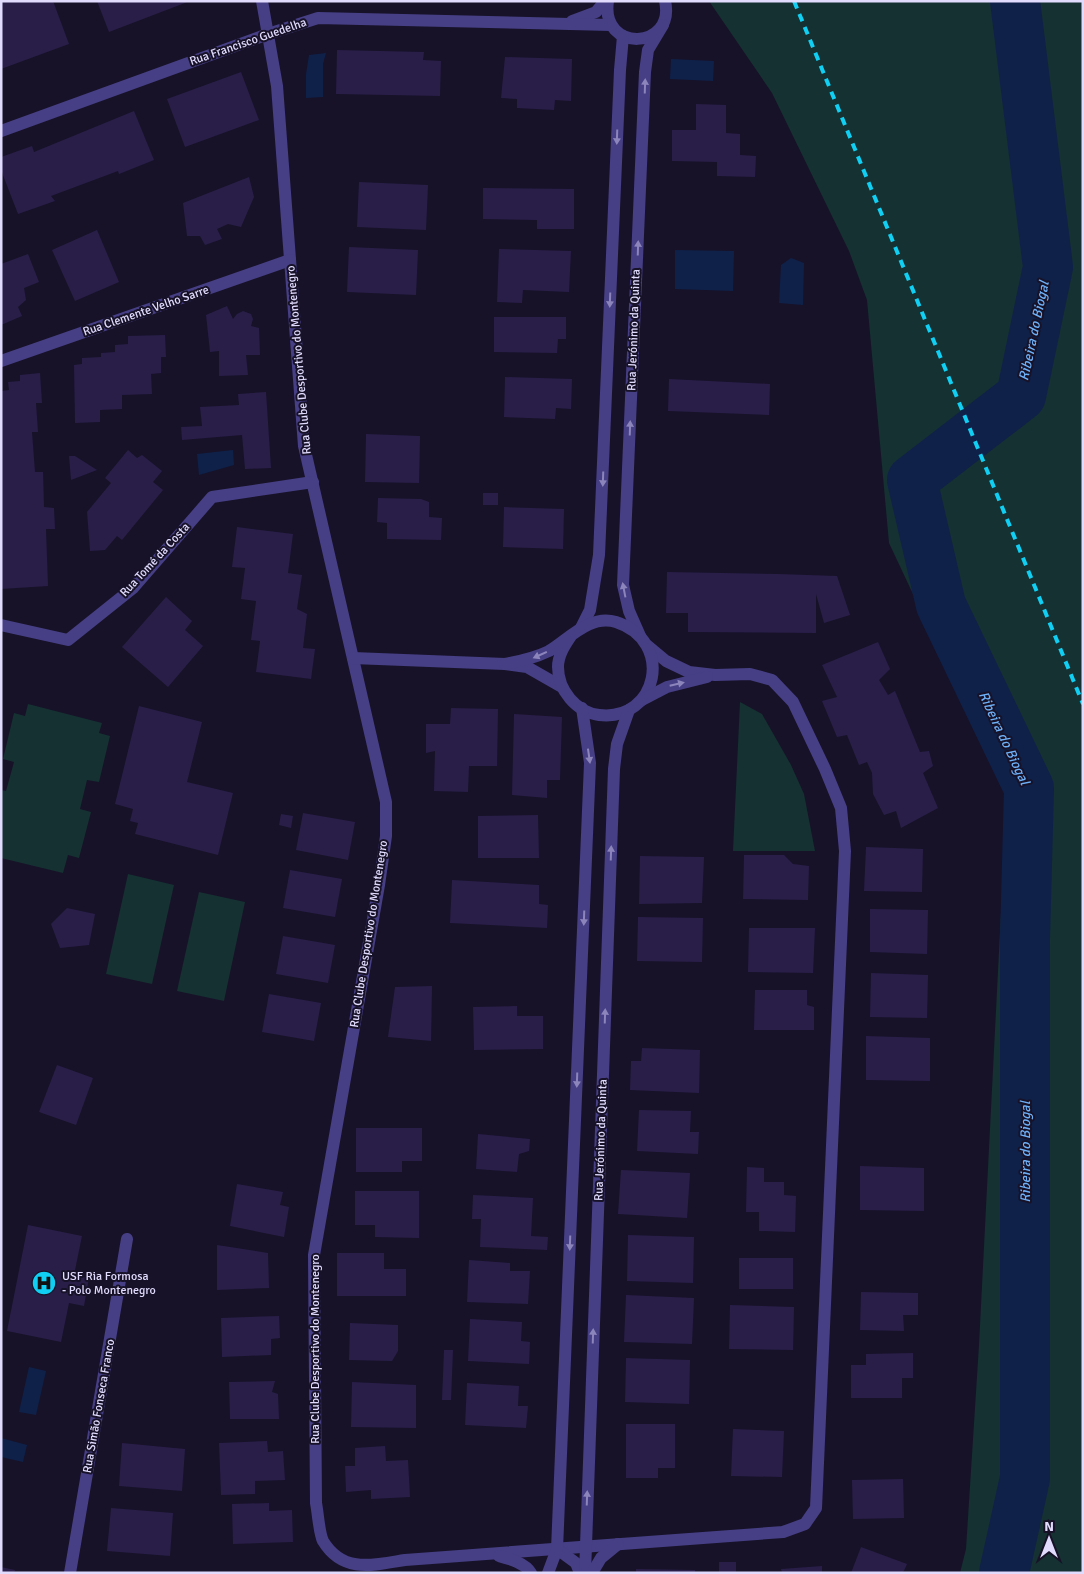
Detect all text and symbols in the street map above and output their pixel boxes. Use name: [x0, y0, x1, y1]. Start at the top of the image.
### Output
street label: Rua Francisco Guedelha: [188, 15, 308, 69]
one-way arrow: [641, 78, 649, 94]
one-way arrow: [612, 129, 620, 145]
one-way arrow: [634, 240, 642, 256]
street label: Rua Clube Desportivo do Montenegro: [283, 265, 315, 455]
street label: Rua Jerónimo da Quinta: [624, 269, 644, 391]
water label: Ribeira do Biogal: [1015, 279, 1053, 382]
street label: Rua Clemente Velho Sarre: [81, 282, 211, 340]
one-way arrow: [606, 292, 614, 308]
one-way arrow: [626, 420, 634, 436]
one-way arrow: [598, 472, 606, 488]
street label: Rua Tomé da Costa: [117, 520, 193, 600]
one-way arrow: [620, 582, 628, 598]
one-way arrow: [533, 651, 547, 659]
one-way arrow: [669, 680, 684, 688]
water label: Ribeira do Biogal: [975, 688, 1034, 788]
one-way arrow: [585, 748, 593, 764]
street label: Rua Clube Desportivo do Montenegro: [347, 839, 391, 1029]
one-way arrow: [608, 845, 616, 861]
one-way arrow: [579, 910, 587, 926]
one-way arrow: [602, 1007, 610, 1023]
one-way arrow: [573, 1073, 581, 1089]
street label: Rua Jerónimo da Quinta: [591, 1079, 611, 1201]
water label: Ribeira do Biogal: [1017, 1100, 1034, 1203]
one-way arrow: [566, 1235, 574, 1251]
street label: Rua Clube Desportivo do Montenegro: [308, 1254, 323, 1444]
place label: USF Ria Formosa - Polo Montenegro: [62, 1269, 156, 1298]
hospital icon: USF Ria Formosa - Polo Montenegro: [31, 1270, 57, 1296]
one-way arrow: [590, 1327, 598, 1343]
street label: Rua Simão Fonseca Franco: [80, 1338, 118, 1474]
one-way arrow: [584, 1490, 592, 1506]
north arrow: [1024, 1514, 1074, 1564]
text: N: [1044, 1518, 1054, 1535]

